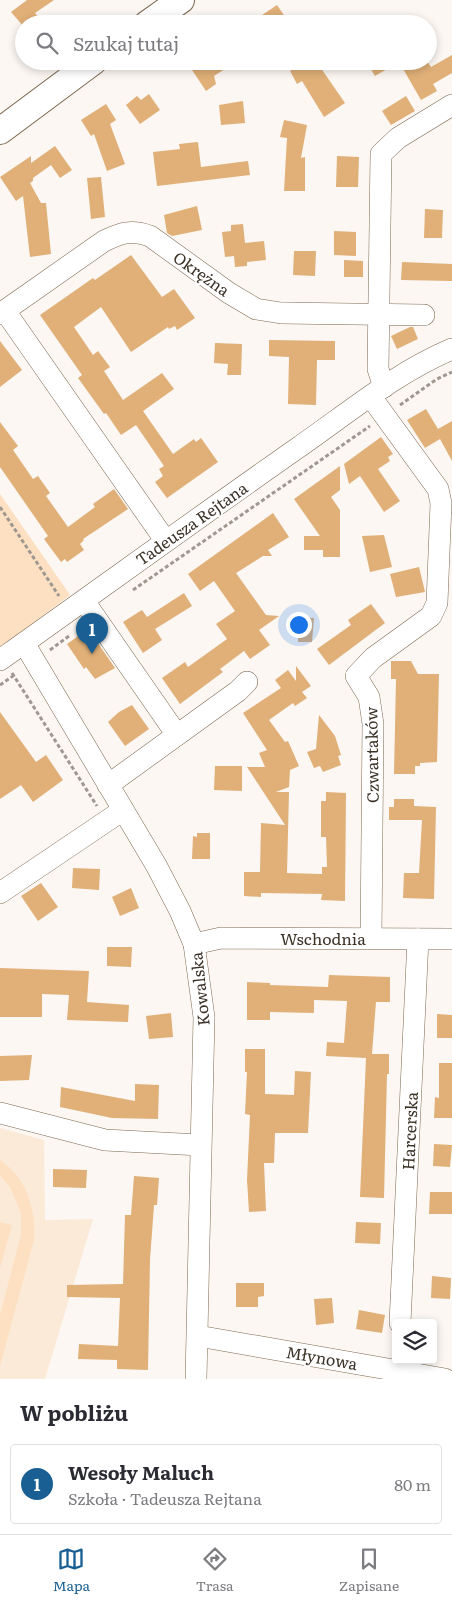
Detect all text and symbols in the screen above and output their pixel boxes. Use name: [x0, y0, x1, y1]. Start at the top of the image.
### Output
search box: [15, 15, 437, 70]
icon: search: [33, 29, 61, 57]
text: Szukaj tutaj: [73, 29, 179, 57]
street label: Okrężna: [169, 245, 236, 301]
street label: Tadeusza Rejtana: [130, 475, 252, 571]
your location: [286, 612, 312, 638]
pin: 1: [76, 613, 108, 654]
street label: Czwartaków: [358, 707, 384, 803]
street label: Wschodnia: [280, 926, 366, 950]
street label: Kowalska: [183, 951, 215, 1027]
street label: Harcerska: [395, 1091, 423, 1171]
map controls: [392, 1319, 437, 1364]
button: layers: [392, 1319, 437, 1364]
street label: Młynowa: [284, 1339, 360, 1375]
text: W pobliżu: [20, 1396, 128, 1427]
text: Wesoły Maluch: [68, 1458, 214, 1486]
text: 1: [34, 1472, 40, 1496]
text: 80 m: [394, 1472, 431, 1496]
text: Szkoła · Tadeusza Rejtana: [68, 1486, 262, 1510]
tab: Mapa: [53, 1545, 90, 1595]
tab: Trasa: [196, 1545, 234, 1595]
tab: Zapisane: [339, 1545, 399, 1595]

